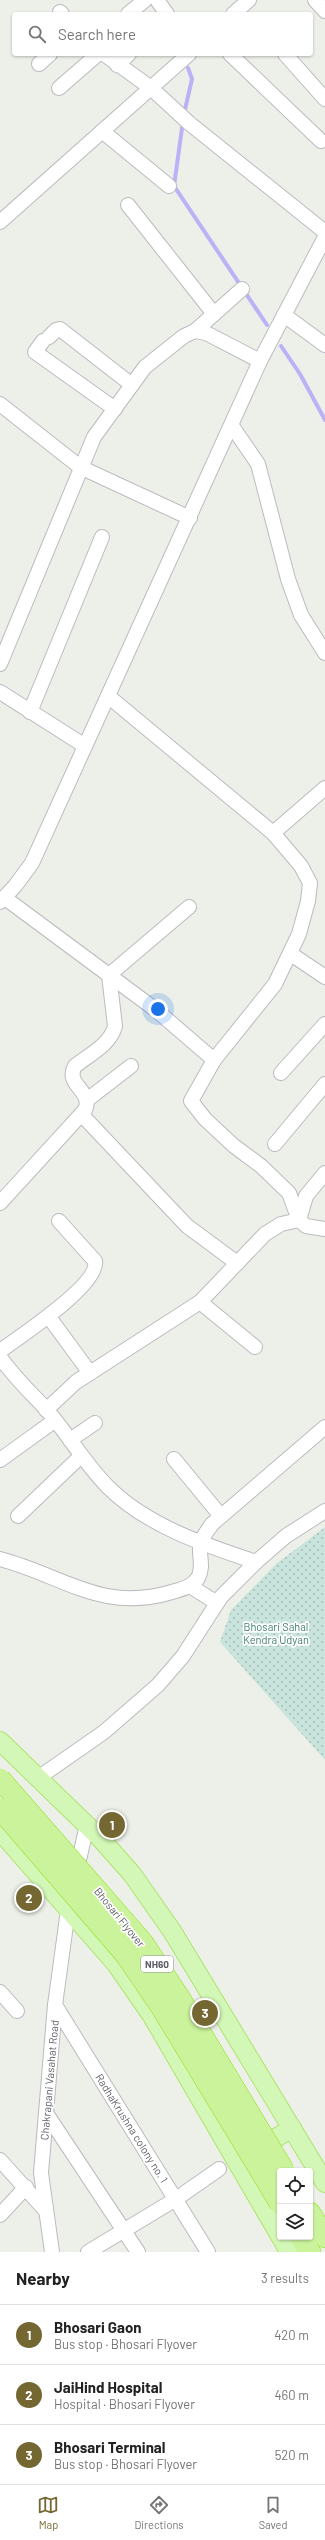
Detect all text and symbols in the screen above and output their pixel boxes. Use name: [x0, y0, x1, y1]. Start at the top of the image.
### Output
search box: [12, 12, 313, 56]
icon: search: [26, 23, 48, 45]
text: Search here: [58, 25, 136, 43]
your location: [148, 999, 168, 1019]
park label: Bhosari Sahal Kendra Udyan: [243, 1620, 309, 1646]
pin: 1: [99, 1810, 125, 1840]
pin: 2: [16, 1883, 42, 1913]
street label: Bhosari Flyover: [92, 1885, 148, 1949]
road number: NH60: [141, 1956, 173, 1972]
pin: 3: [192, 1998, 218, 2028]
street label: Chakrapani Vasahat Road: [37, 2019, 61, 2141]
street label: RadhaKrushna colony no. 1: [93, 2071, 171, 2185]
map controls: [277, 2168, 313, 2240]
button: locate: [277, 2168, 313, 2204]
button: layers: [277, 2204, 313, 2240]
text: Nearby: [16, 2268, 70, 2288]
text: 3 results: [261, 2270, 309, 2286]
text: Bhosari Gaon: [54, 2318, 141, 2336]
text: 1: [27, 2327, 31, 2343]
text: 420 m: [274, 2327, 309, 2343]
text: Bus stop · Bhosari Flyover: [54, 2336, 197, 2352]
text: JaiHind Hospital: [54, 2378, 162, 2396]
text: 2: [25, 2387, 33, 2403]
text: 460 m: [274, 2387, 309, 2403]
text: Hospital · Bhosari Flyover: [54, 2396, 195, 2412]
text: Bhosari Terminal: [54, 2438, 165, 2456]
text: 3: [25, 2447, 33, 2463]
text: 520 m: [275, 2447, 309, 2463]
text: Bus stop · Bhosari Flyover: [54, 2456, 197, 2472]
tab: Map: [37, 2494, 59, 2531]
tab: Directions: [134, 2494, 184, 2531]
tab: Saved: [259, 2494, 288, 2531]

